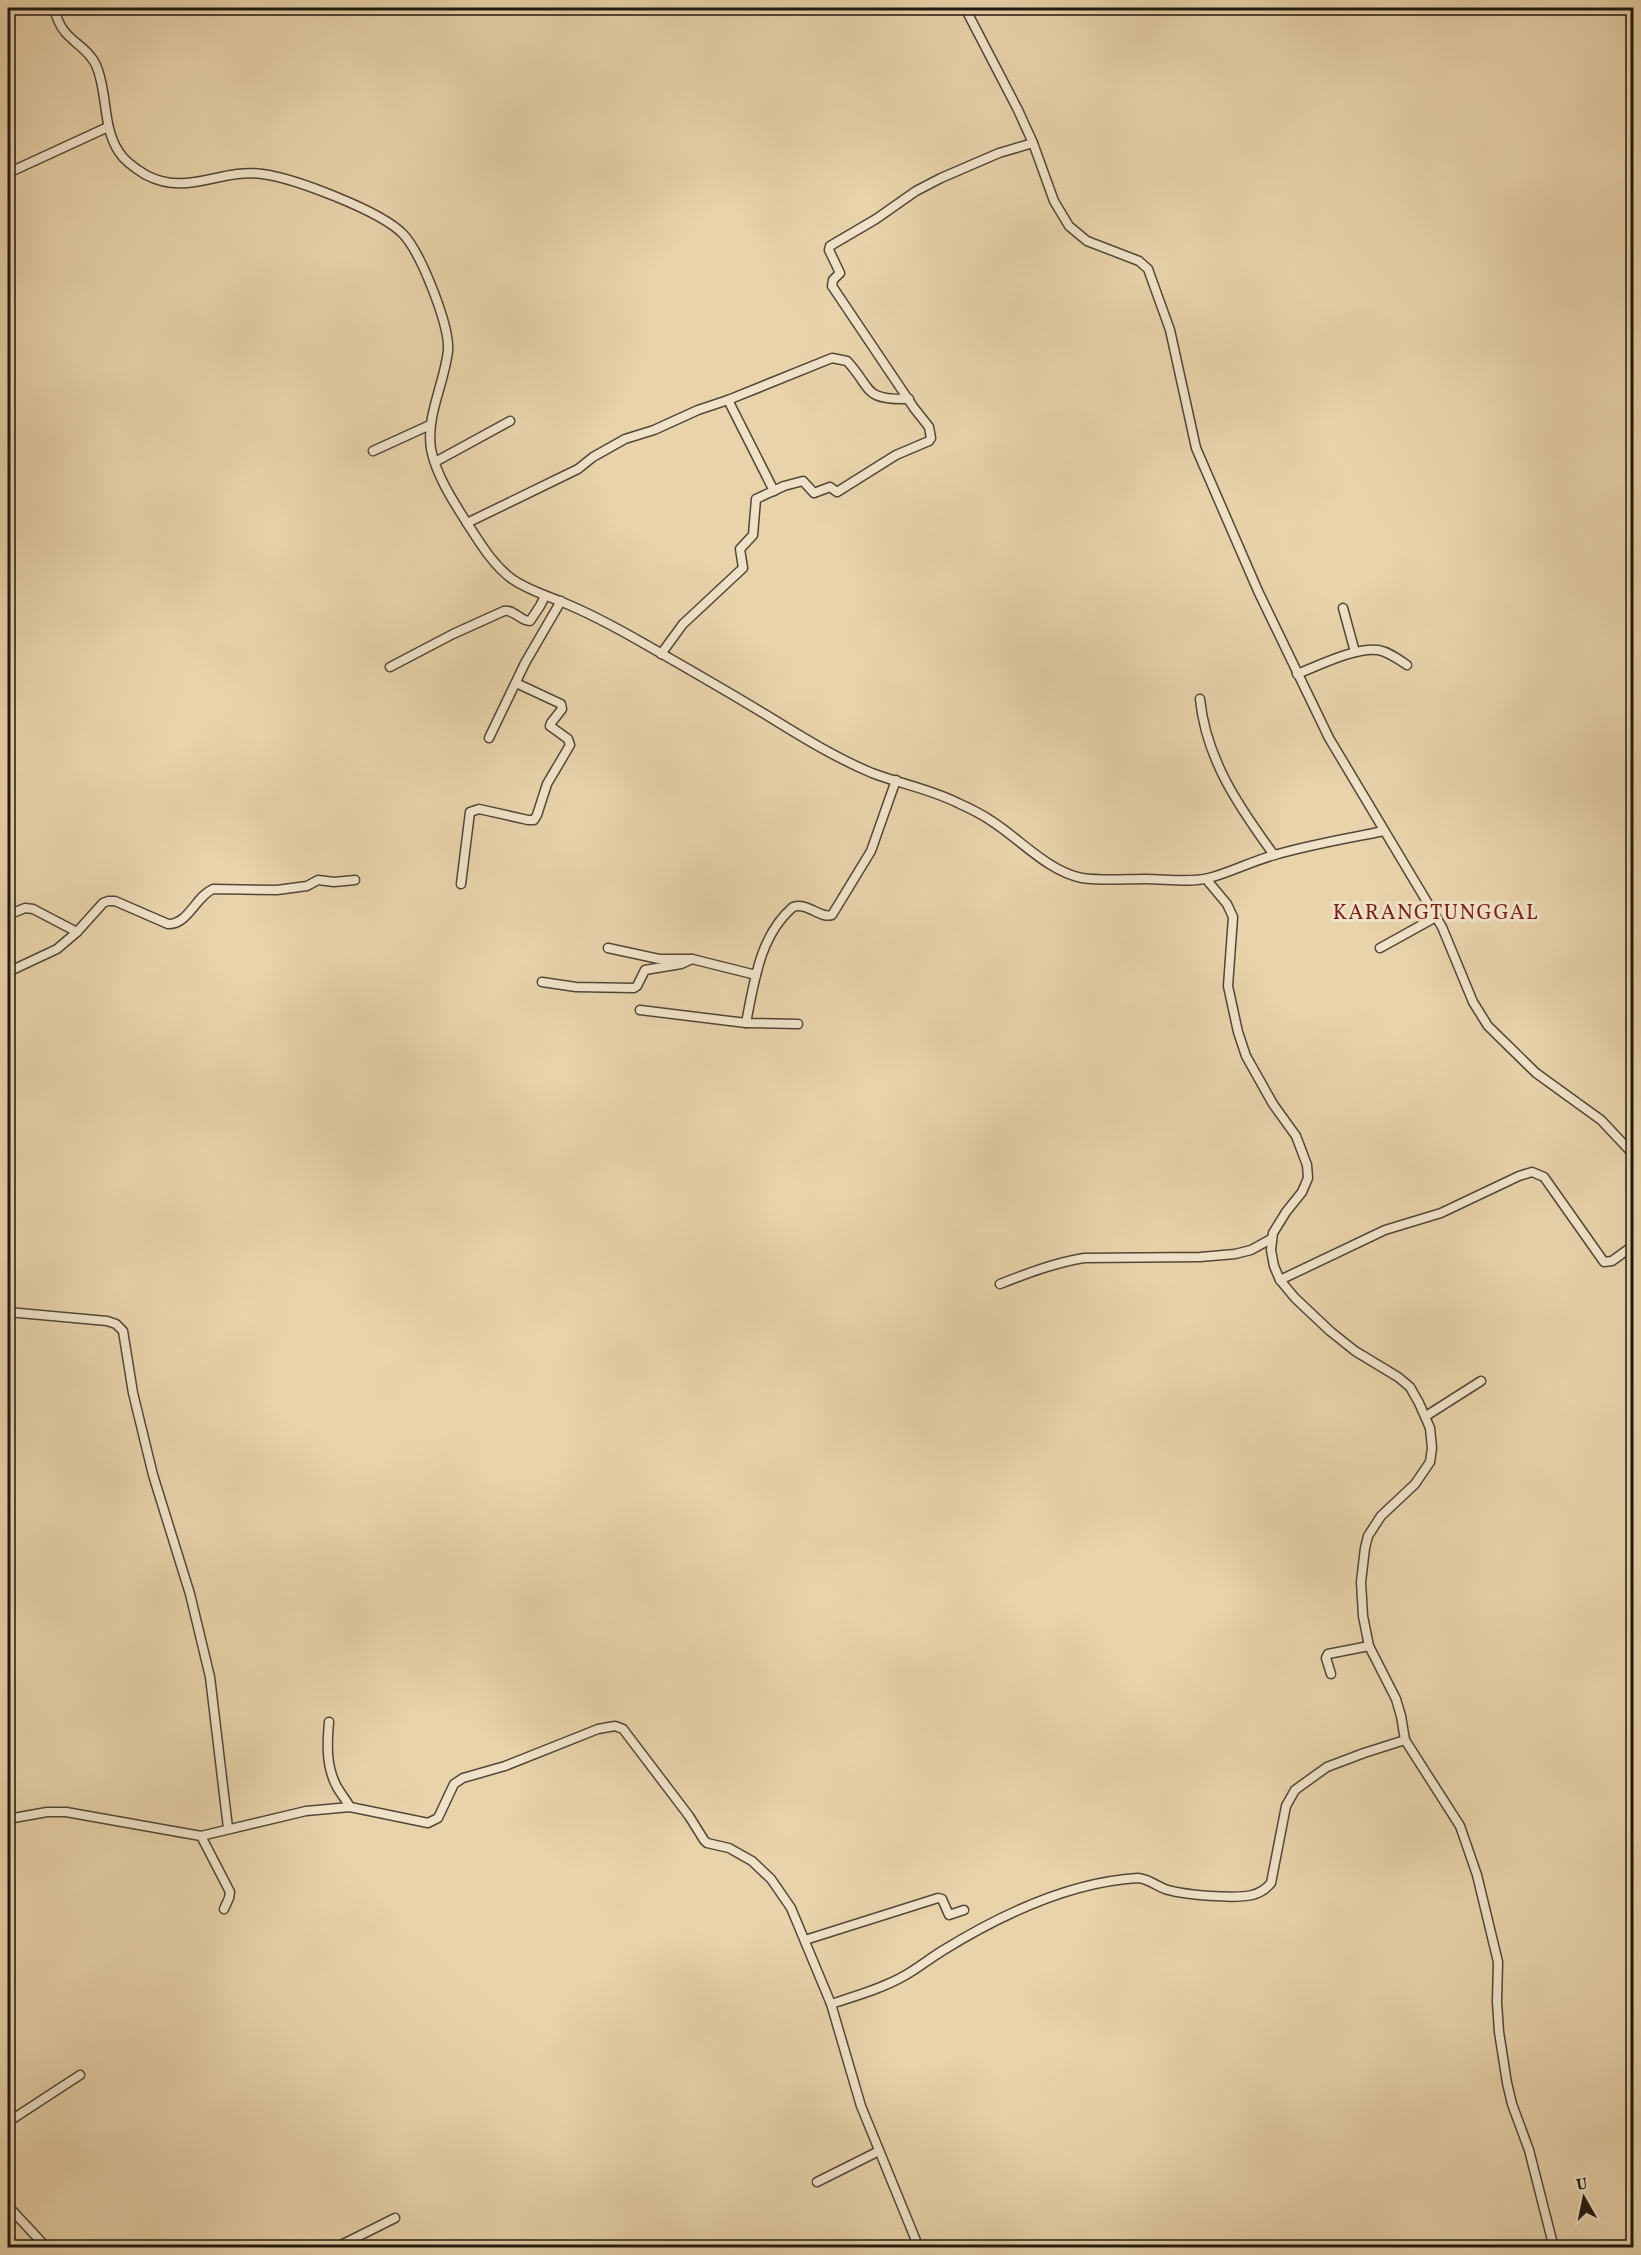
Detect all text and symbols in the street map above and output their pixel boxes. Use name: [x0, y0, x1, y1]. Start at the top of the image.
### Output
district label: KARANGTUNGGAL: [1333, 899, 1539, 928]
north arrow: [1554, 2168, 1614, 2228]
text: U: [1575, 2173, 1589, 2197]

